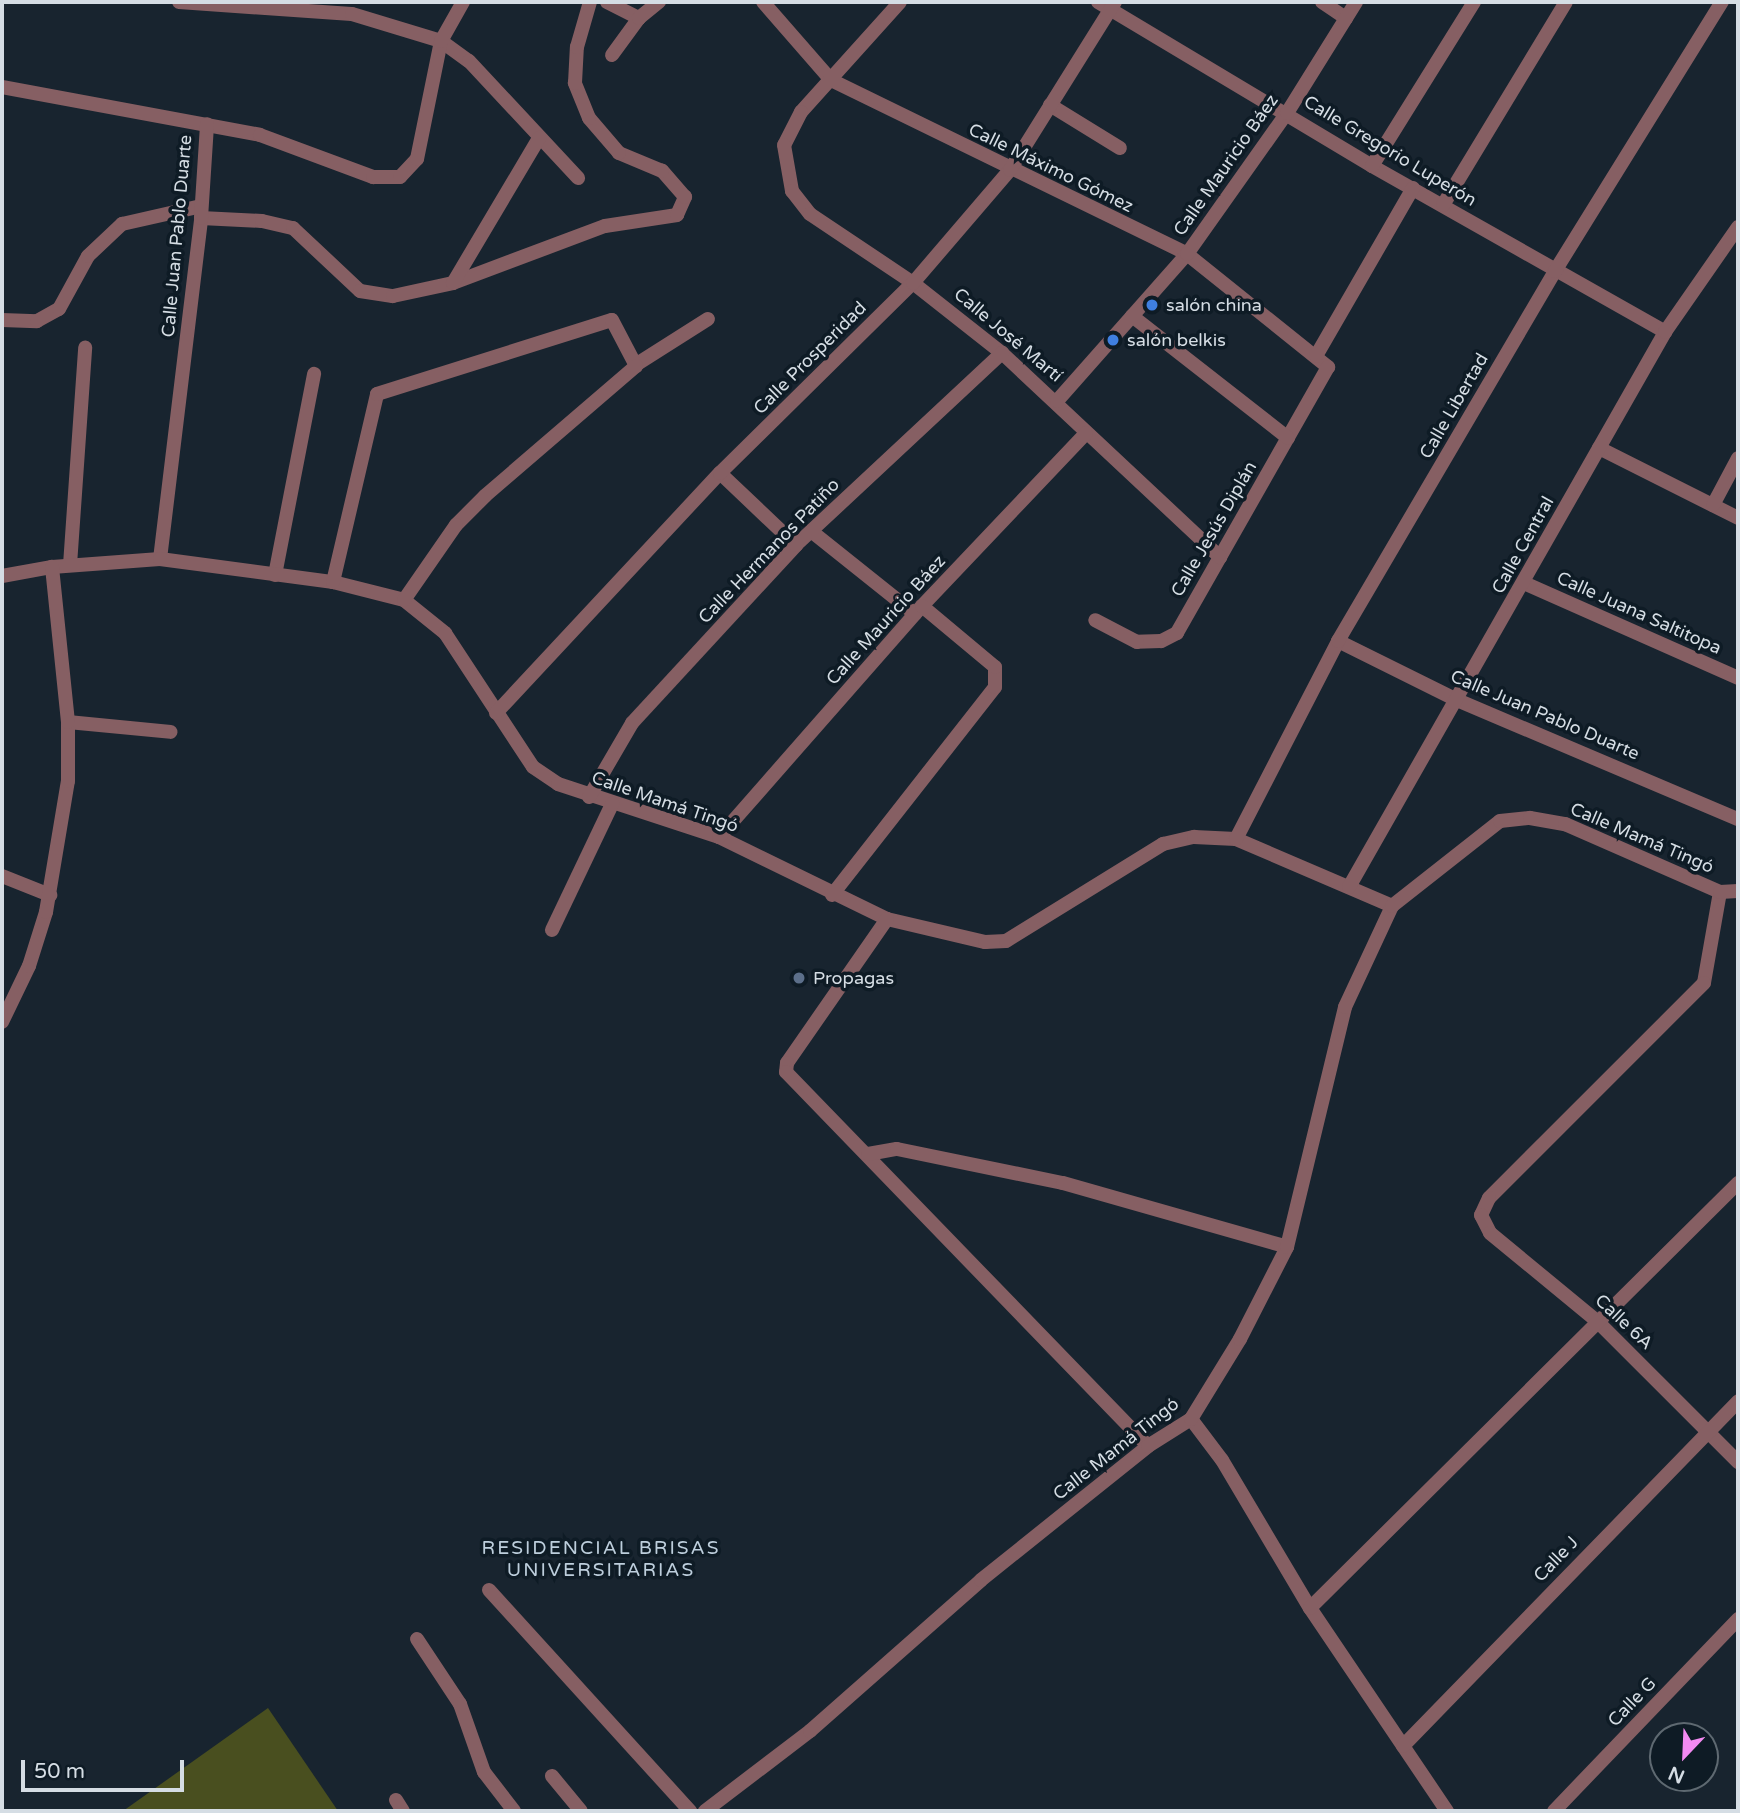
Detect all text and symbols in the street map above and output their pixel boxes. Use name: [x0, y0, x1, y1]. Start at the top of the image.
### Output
street label: Calle Mauricio Báez: [1169, 90, 1283, 240]
street label: Calle Gregorio Luperón: [1300, 91, 1480, 211]
street label: Calle Máximo Gómez: [965, 119, 1137, 217]
street label: Calle Juan Pablo Duarte: [157, 134, 197, 338]
street label: Calle José Martí: [949, 283, 1067, 387]
place label: salón china: [1166, 294, 1262, 316]
street label: Calle Prosperidad: [749, 297, 871, 419]
marker: salón china: [1144, 297, 1160, 313]
place label: salón belkis: [1127, 329, 1226, 351]
marker: salón belkis: [1105, 332, 1121, 348]
street label: Calle Libertad: [1415, 349, 1493, 463]
street label: Calle Jesús Diplán: [1166, 457, 1262, 601]
street label: Calle Hermanos Patiño: [694, 474, 844, 628]
street label: Calle Central: [1487, 493, 1559, 597]
street label: Calle Mauricio Báez: [822, 550, 950, 690]
street label: Calle Juana Saltitopa: [1553, 567, 1725, 659]
street label: Calle Juan Pablo Duarte: [1447, 665, 1643, 765]
street label: Calle Mamá Tingó: [589, 767, 741, 837]
street label: Calle Mamá Tingó: [1567, 798, 1717, 878]
place label: Propagas: [813, 967, 894, 989]
marker: Propagas: [791, 970, 807, 986]
street label: Calle 6A: [1591, 1290, 1657, 1354]
street label: Calle Mamá Tingó: [1049, 1393, 1183, 1505]
street label: Calle J: [1529, 1532, 1583, 1586]
district label: RESIDENCIAL BRISAS UNIVERSITARIAS: [484, 1538, 718, 1582]
street label: Calle G: [1603, 1673, 1661, 1731]
north arrow: [1649, 1722, 1719, 1792]
scale bar: [24, 1746, 187, 1790]
text: 50 m: [34, 1759, 85, 1784]
text: N: [1665, 1761, 1688, 1788]

